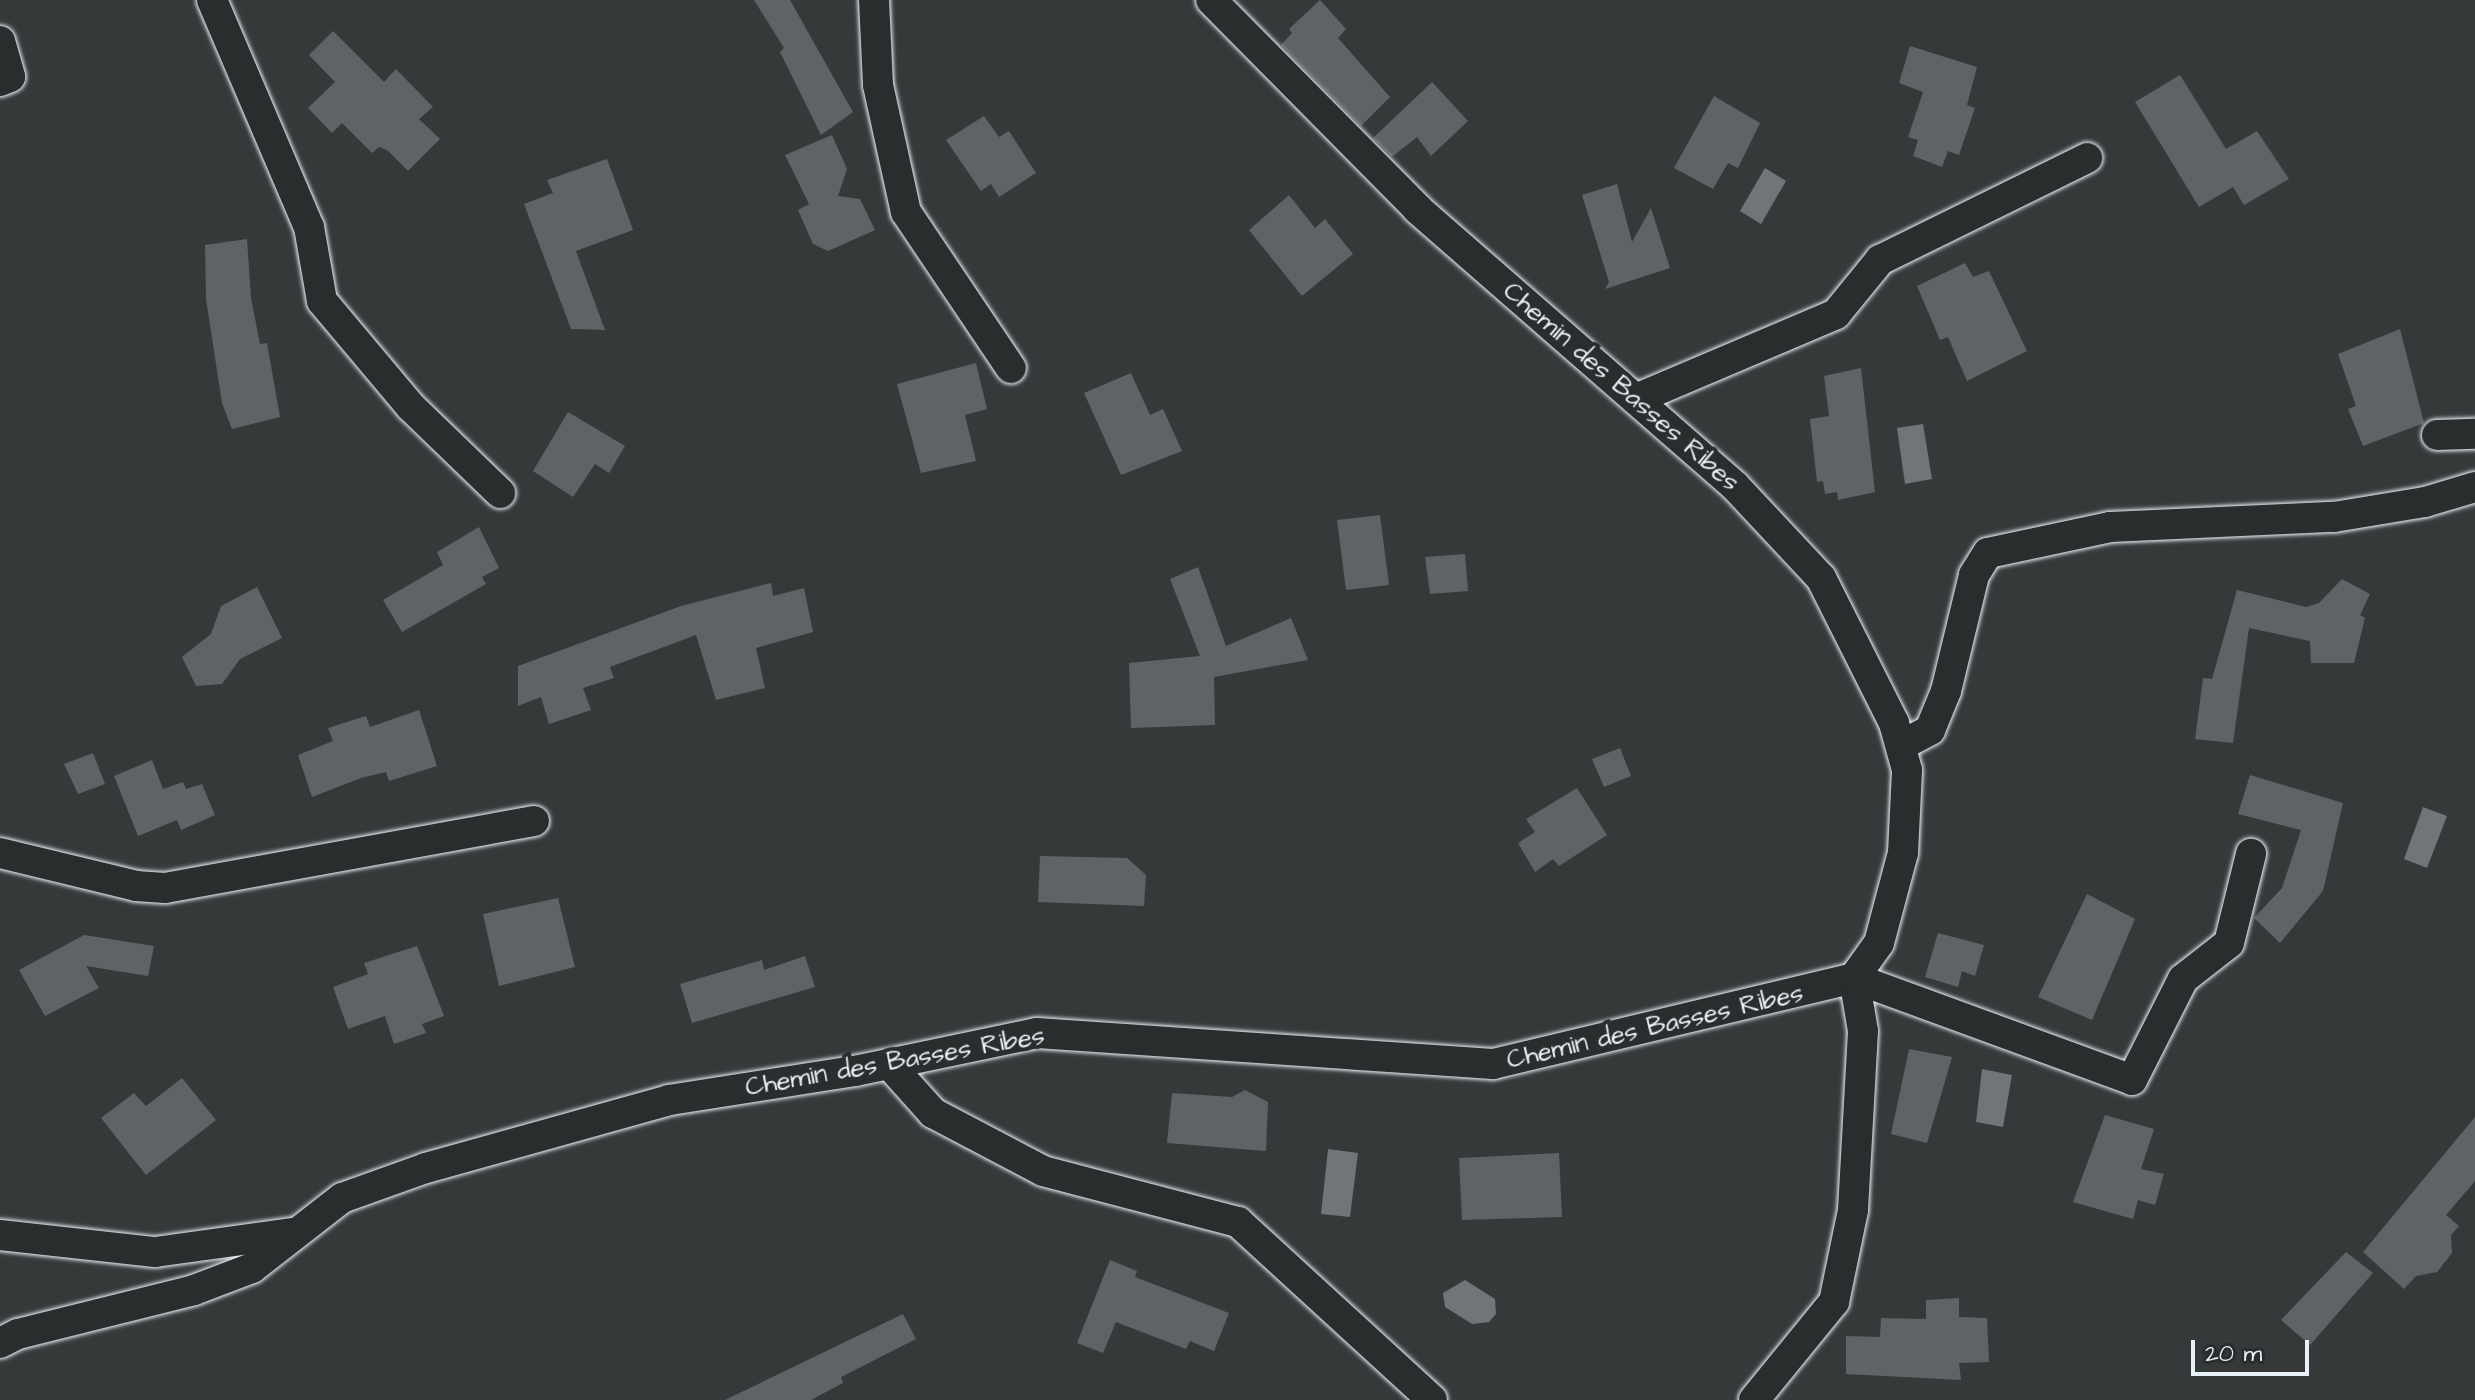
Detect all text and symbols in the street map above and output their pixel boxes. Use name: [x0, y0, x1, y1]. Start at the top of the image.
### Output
street label: Chemin des Basses Ribes: [1496, 276, 1746, 498]
street label: Chemin des Basses Ribes: [1504, 978, 1806, 1076]
street label: Chemin des Basses Ribes: [743, 1020, 1047, 1104]
scale bar: [2195, 1324, 2313, 1374]
text: 20 m: [2205, 1337, 2262, 1371]

